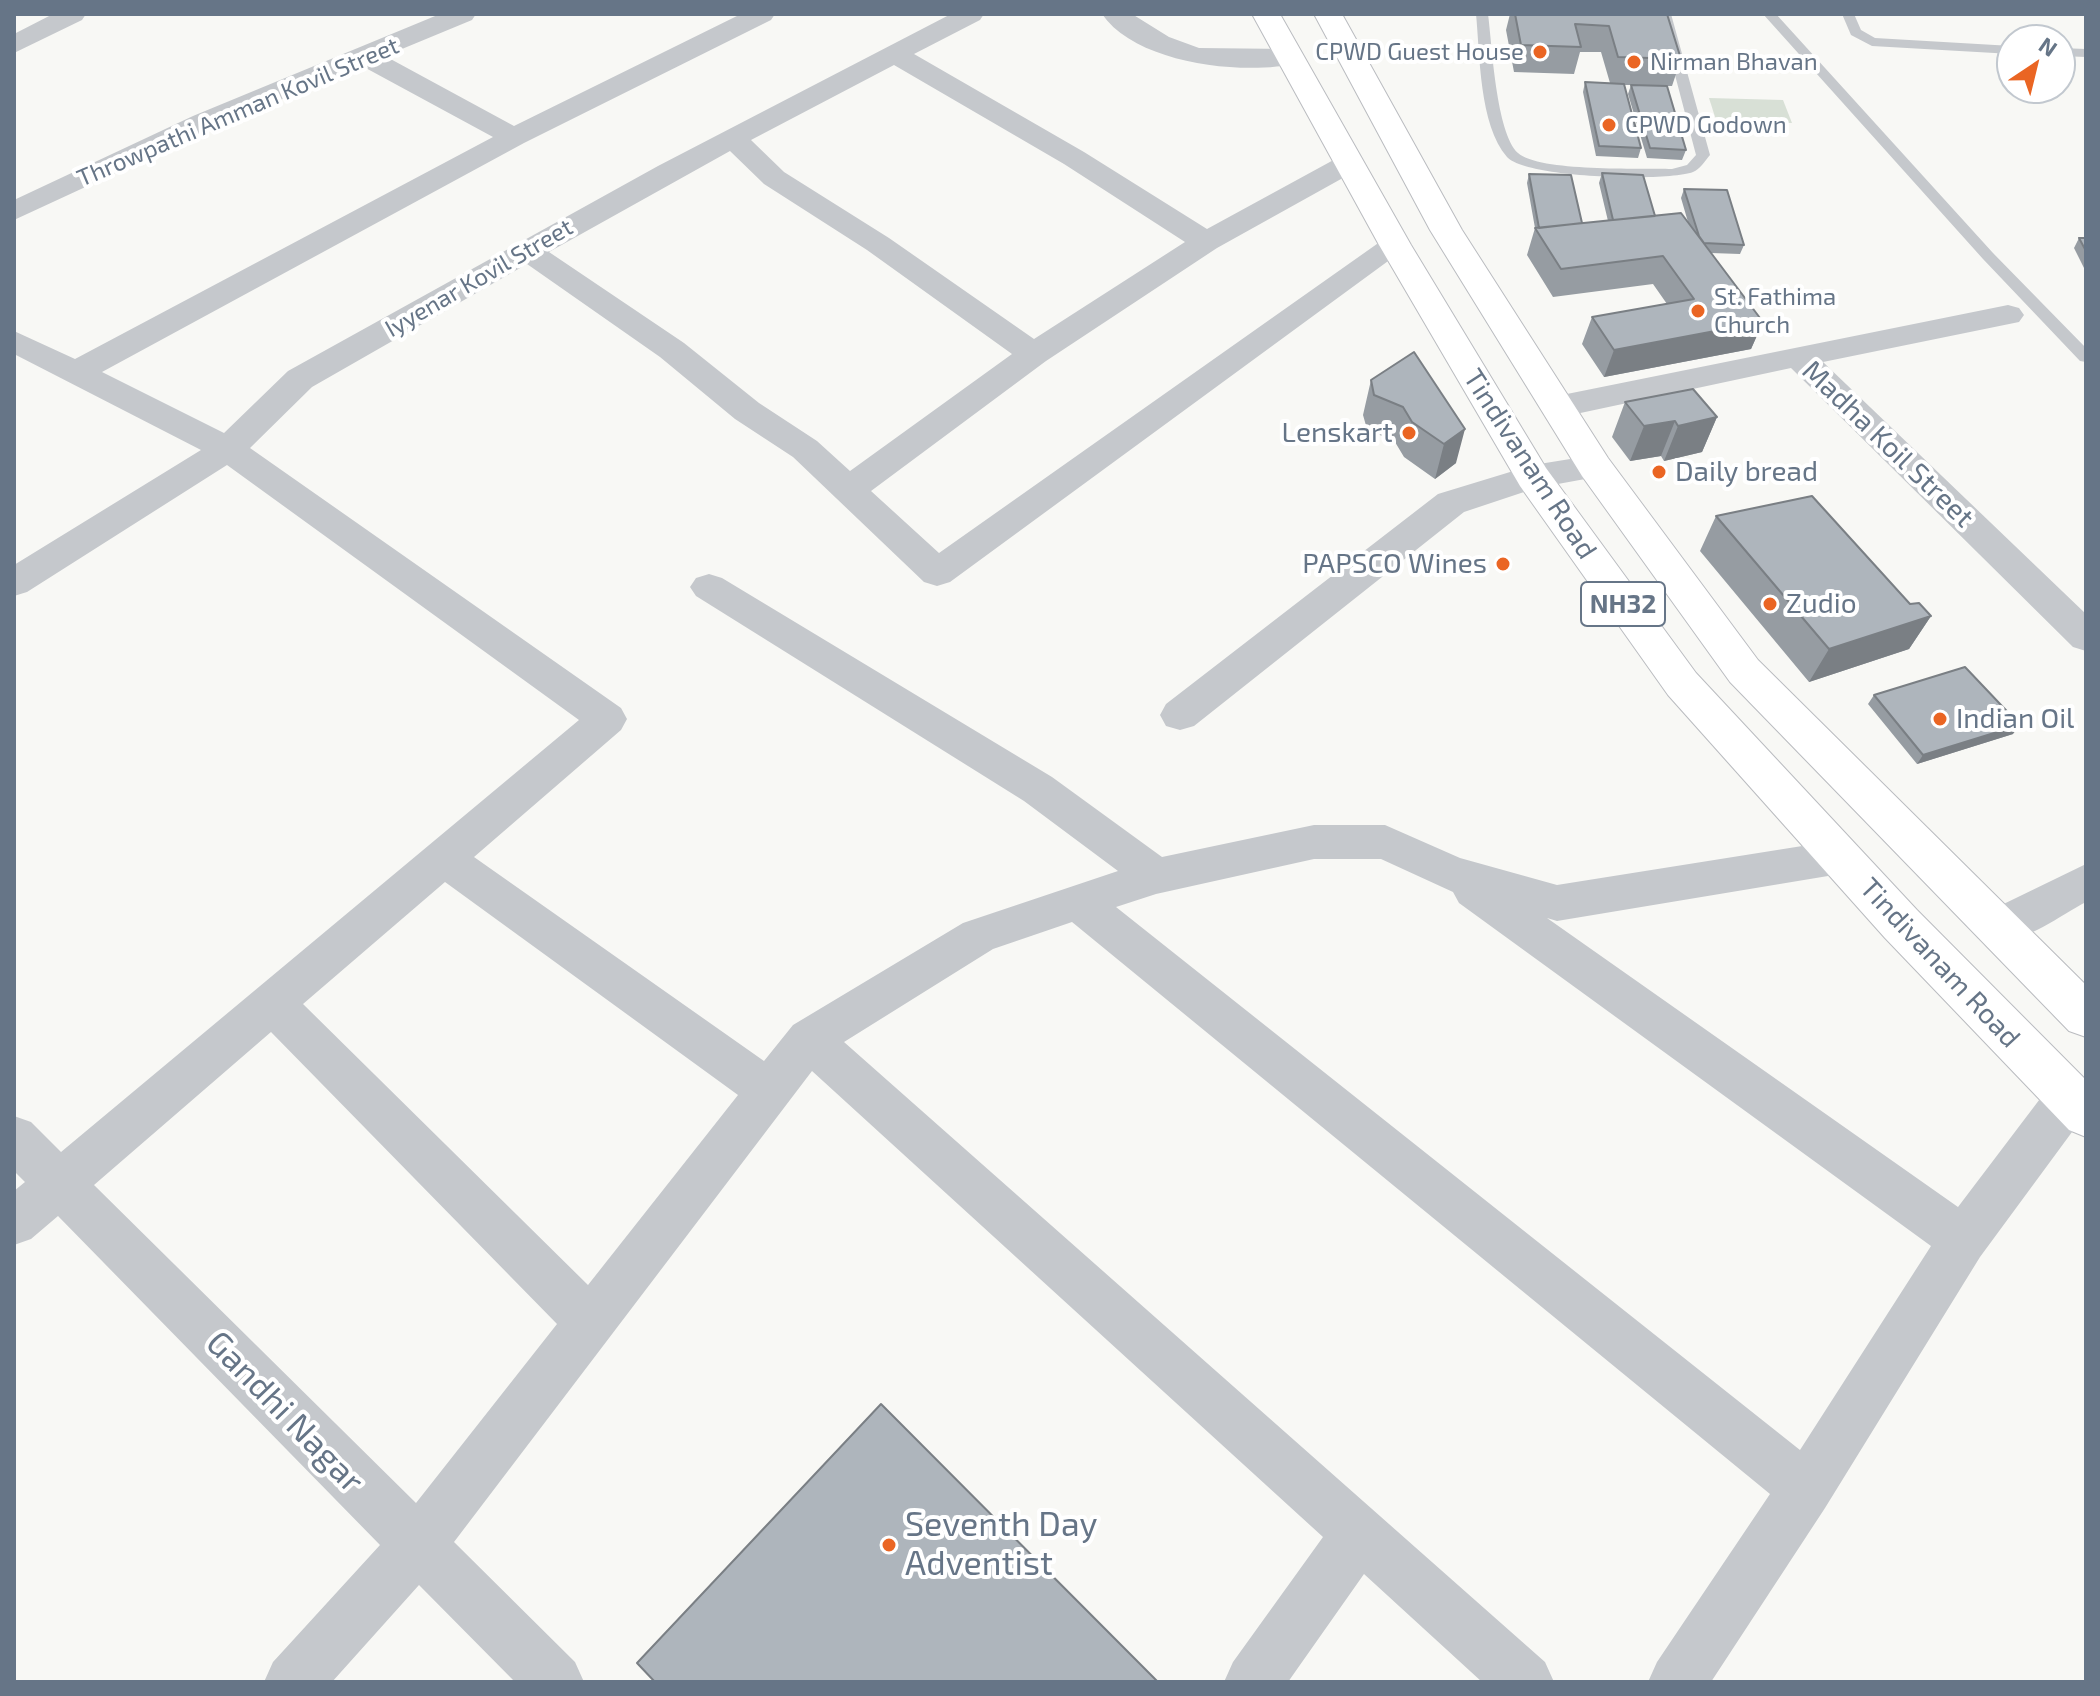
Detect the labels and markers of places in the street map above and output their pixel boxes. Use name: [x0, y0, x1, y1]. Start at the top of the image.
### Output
place label: CPWD Guest House: [1315, 38, 1524, 66]
marker: CPWD Guest House: [1531, 43, 1549, 61]
place label: Nirman Bhavan: [1650, 48, 1818, 76]
marker: Nirman Bhavan: [1625, 53, 1643, 71]
place label: CPWD Godown: [1625, 111, 1787, 139]
marker: CPWD Godown: [1600, 116, 1618, 134]
place label: St. Fathima Church: [1714, 283, 1836, 339]
marker: St. Fathima Church: [1689, 302, 1707, 320]
place label: Lenskart: [1282, 416, 1393, 450]
marker: Lenskart: [1400, 424, 1418, 442]
place label: Daily bread: [1675, 455, 1818, 489]
marker: Daily bread: [1650, 463, 1668, 481]
place label: PAPSCO Wines: [1302, 547, 1487, 581]
marker: PAPSCO Wines: [1494, 555, 1512, 573]
place label: Zudio: [1786, 587, 1857, 621]
marker: Zudio: [1761, 595, 1779, 613]
place label: Indian Oil: [1956, 702, 2074, 736]
marker: Indian Oil: [1931, 710, 1949, 728]
place label: Seventh Day Adventist: [905, 1505, 1098, 1584]
marker: Seventh Day Adventist: [880, 1536, 898, 1554]

